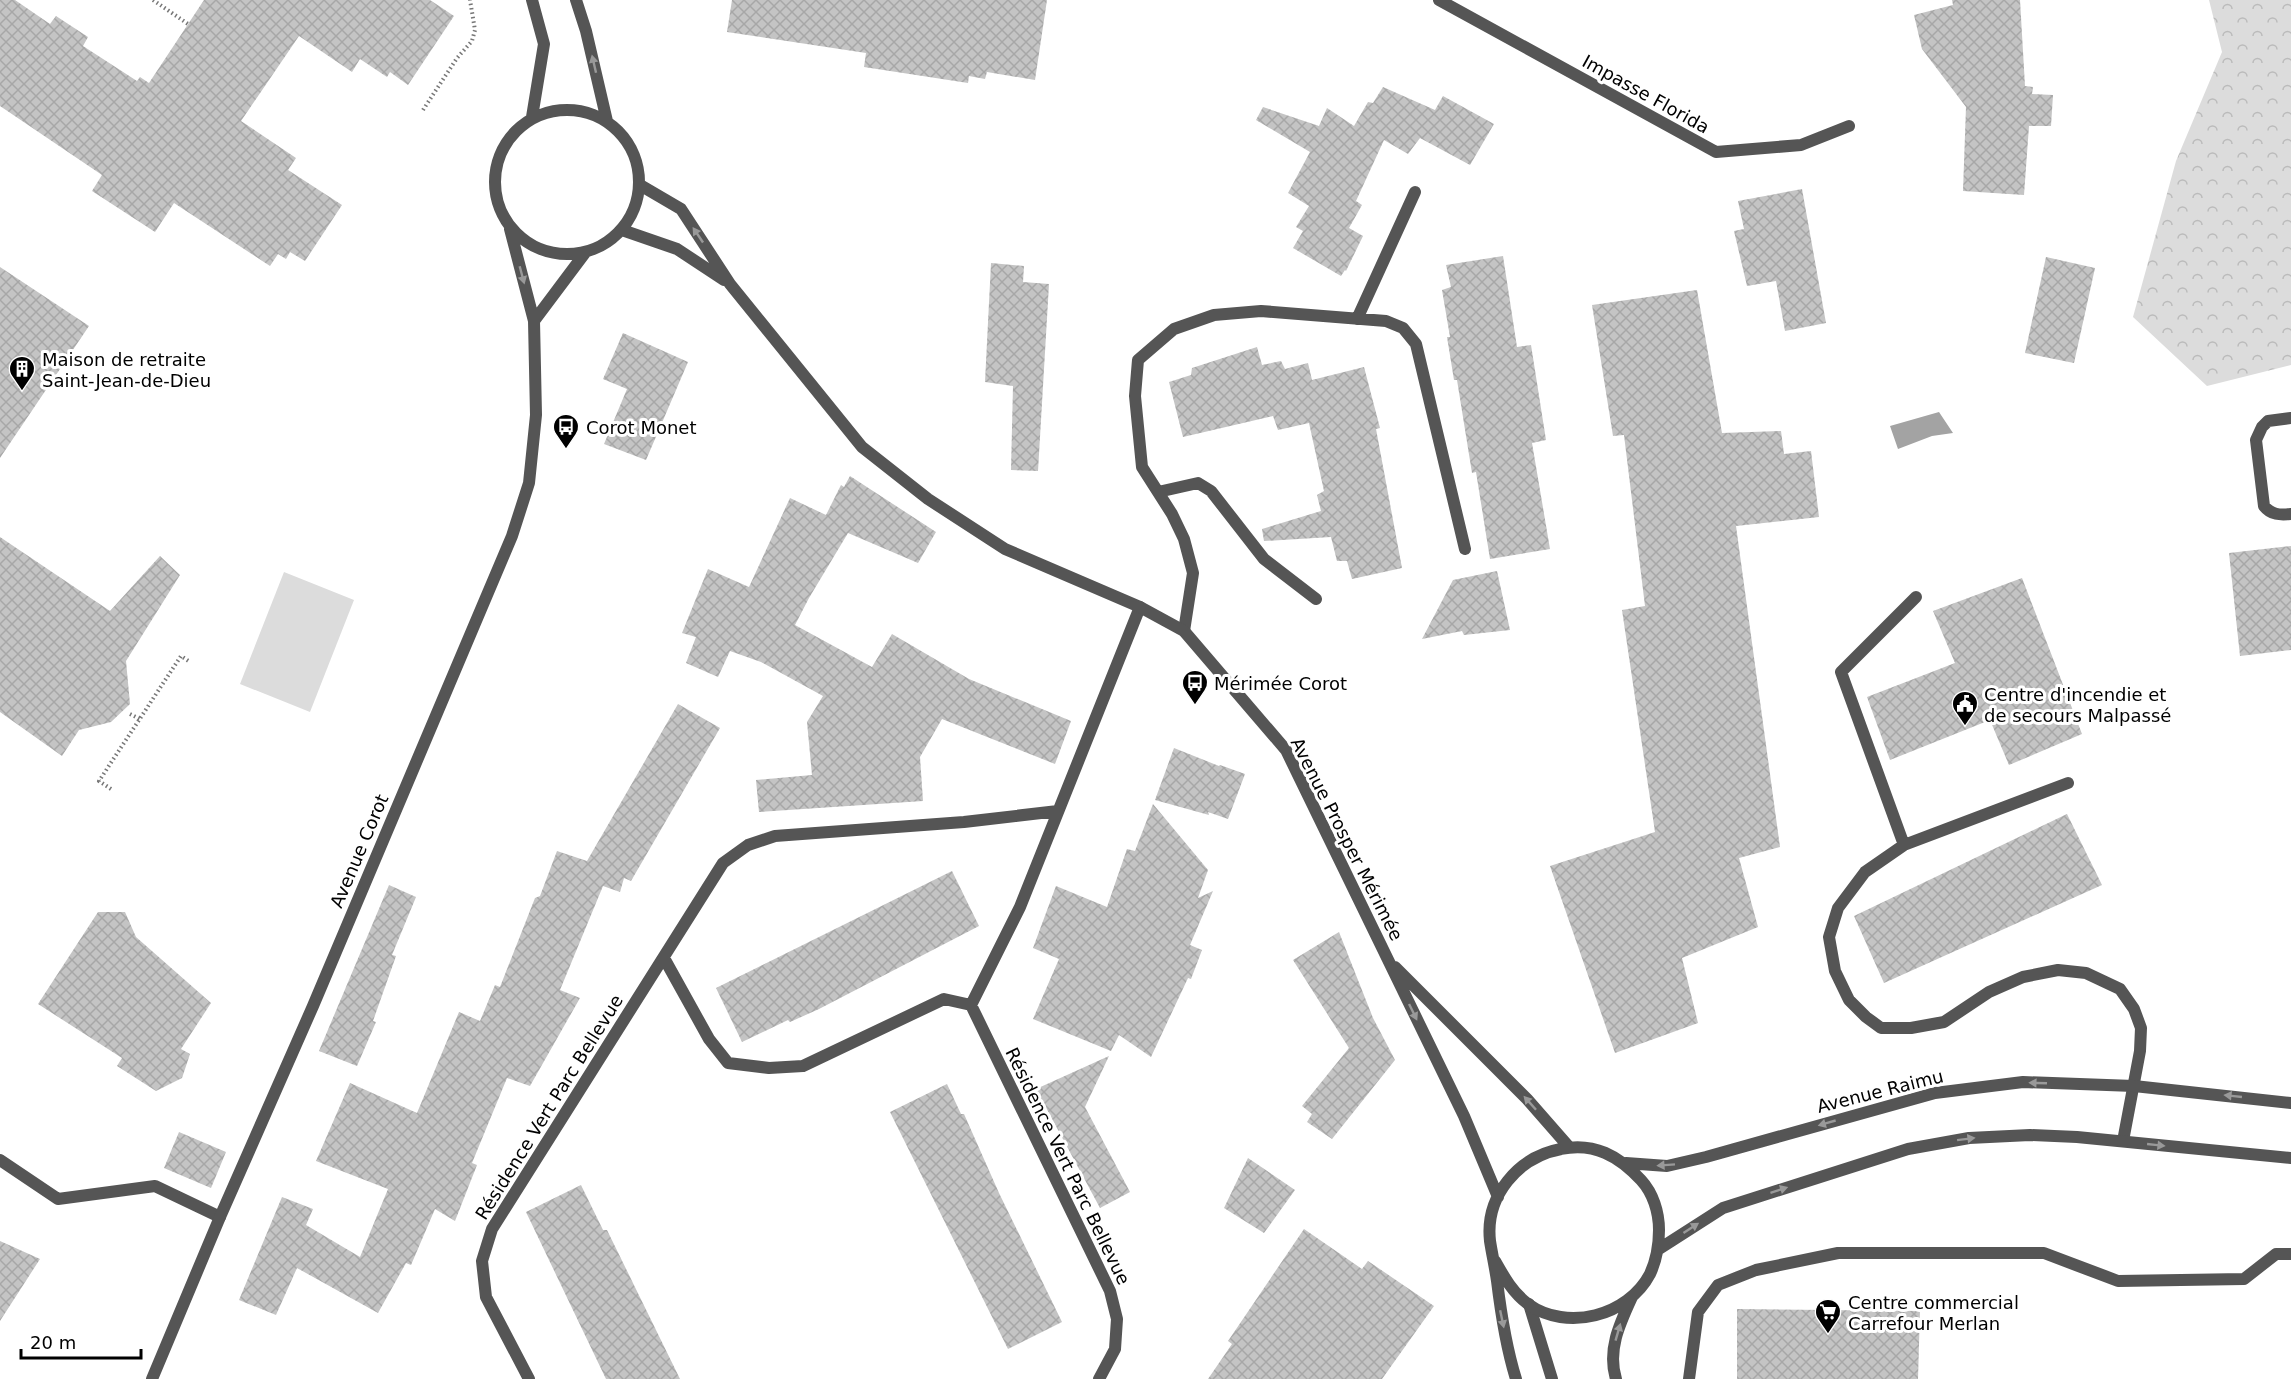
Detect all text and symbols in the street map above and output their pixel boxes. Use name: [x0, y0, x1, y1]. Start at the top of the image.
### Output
street label: Impasse Florida: [1579, 50, 1713, 138]
one-way arrow: [589, 55, 599, 74]
one-way arrow: [693, 227, 704, 243]
one-way arrow: [517, 266, 527, 284]
place label: Maison de retraite Saint-Jean-de-Dieu: [42, 349, 211, 391]
building icon: Maison de retraite Saint-Jean-de-Dieu: [7, 354, 37, 392]
bus stop icon: Corot Monet: [551, 412, 581, 450]
place label: Corot Monet: [586, 417, 696, 438]
bus stop icon: Mérimée Corot: [1180, 668, 1210, 706]
place label: Mérimée Corot: [1214, 673, 1347, 694]
place label: Centre d'incendie et de secours Malpassé: [1984, 684, 2171, 726]
public building icon: Centre d'incendie et de secours Malpassé: [1950, 689, 1980, 727]
street label: Avenue Prosper Mérimée: [1287, 734, 1407, 944]
street label: Avenue Corot: [326, 791, 392, 911]
street label: Résidence Vert Parc Bellevue: [471, 991, 627, 1223]
one-way arrow: [1408, 1003, 1417, 1020]
street label: Résidence Vert Parc Bellevue: [1001, 1044, 1135, 1288]
street label: Avenue Raimu: [1815, 1065, 1945, 1117]
one-way arrow: [2029, 1078, 2048, 1088]
one-way arrow: [2223, 1091, 2242, 1101]
one-way arrow: [1524, 1096, 1537, 1111]
one-way arrow: [1818, 1119, 1836, 1128]
one-way arrow: [1957, 1134, 1976, 1144]
one-way arrow: [2147, 1140, 2166, 1150]
one-way arrow: [1657, 1160, 1676, 1170]
one-way arrow: [1770, 1185, 1788, 1194]
one-way arrow: [1683, 1223, 1699, 1234]
place label: Centre commercial Carrefour Merlan: [1848, 1292, 2019, 1334]
supermarket icon: Centre commercial Carrefour Merlan: [1813, 1297, 1843, 1335]
one-way arrow: [1498, 1310, 1507, 1329]
scale bar: [21, 1322, 141, 1360]
one-way arrow: [1614, 1323, 1623, 1341]
text: 20 m: [30, 1332, 76, 1353]

